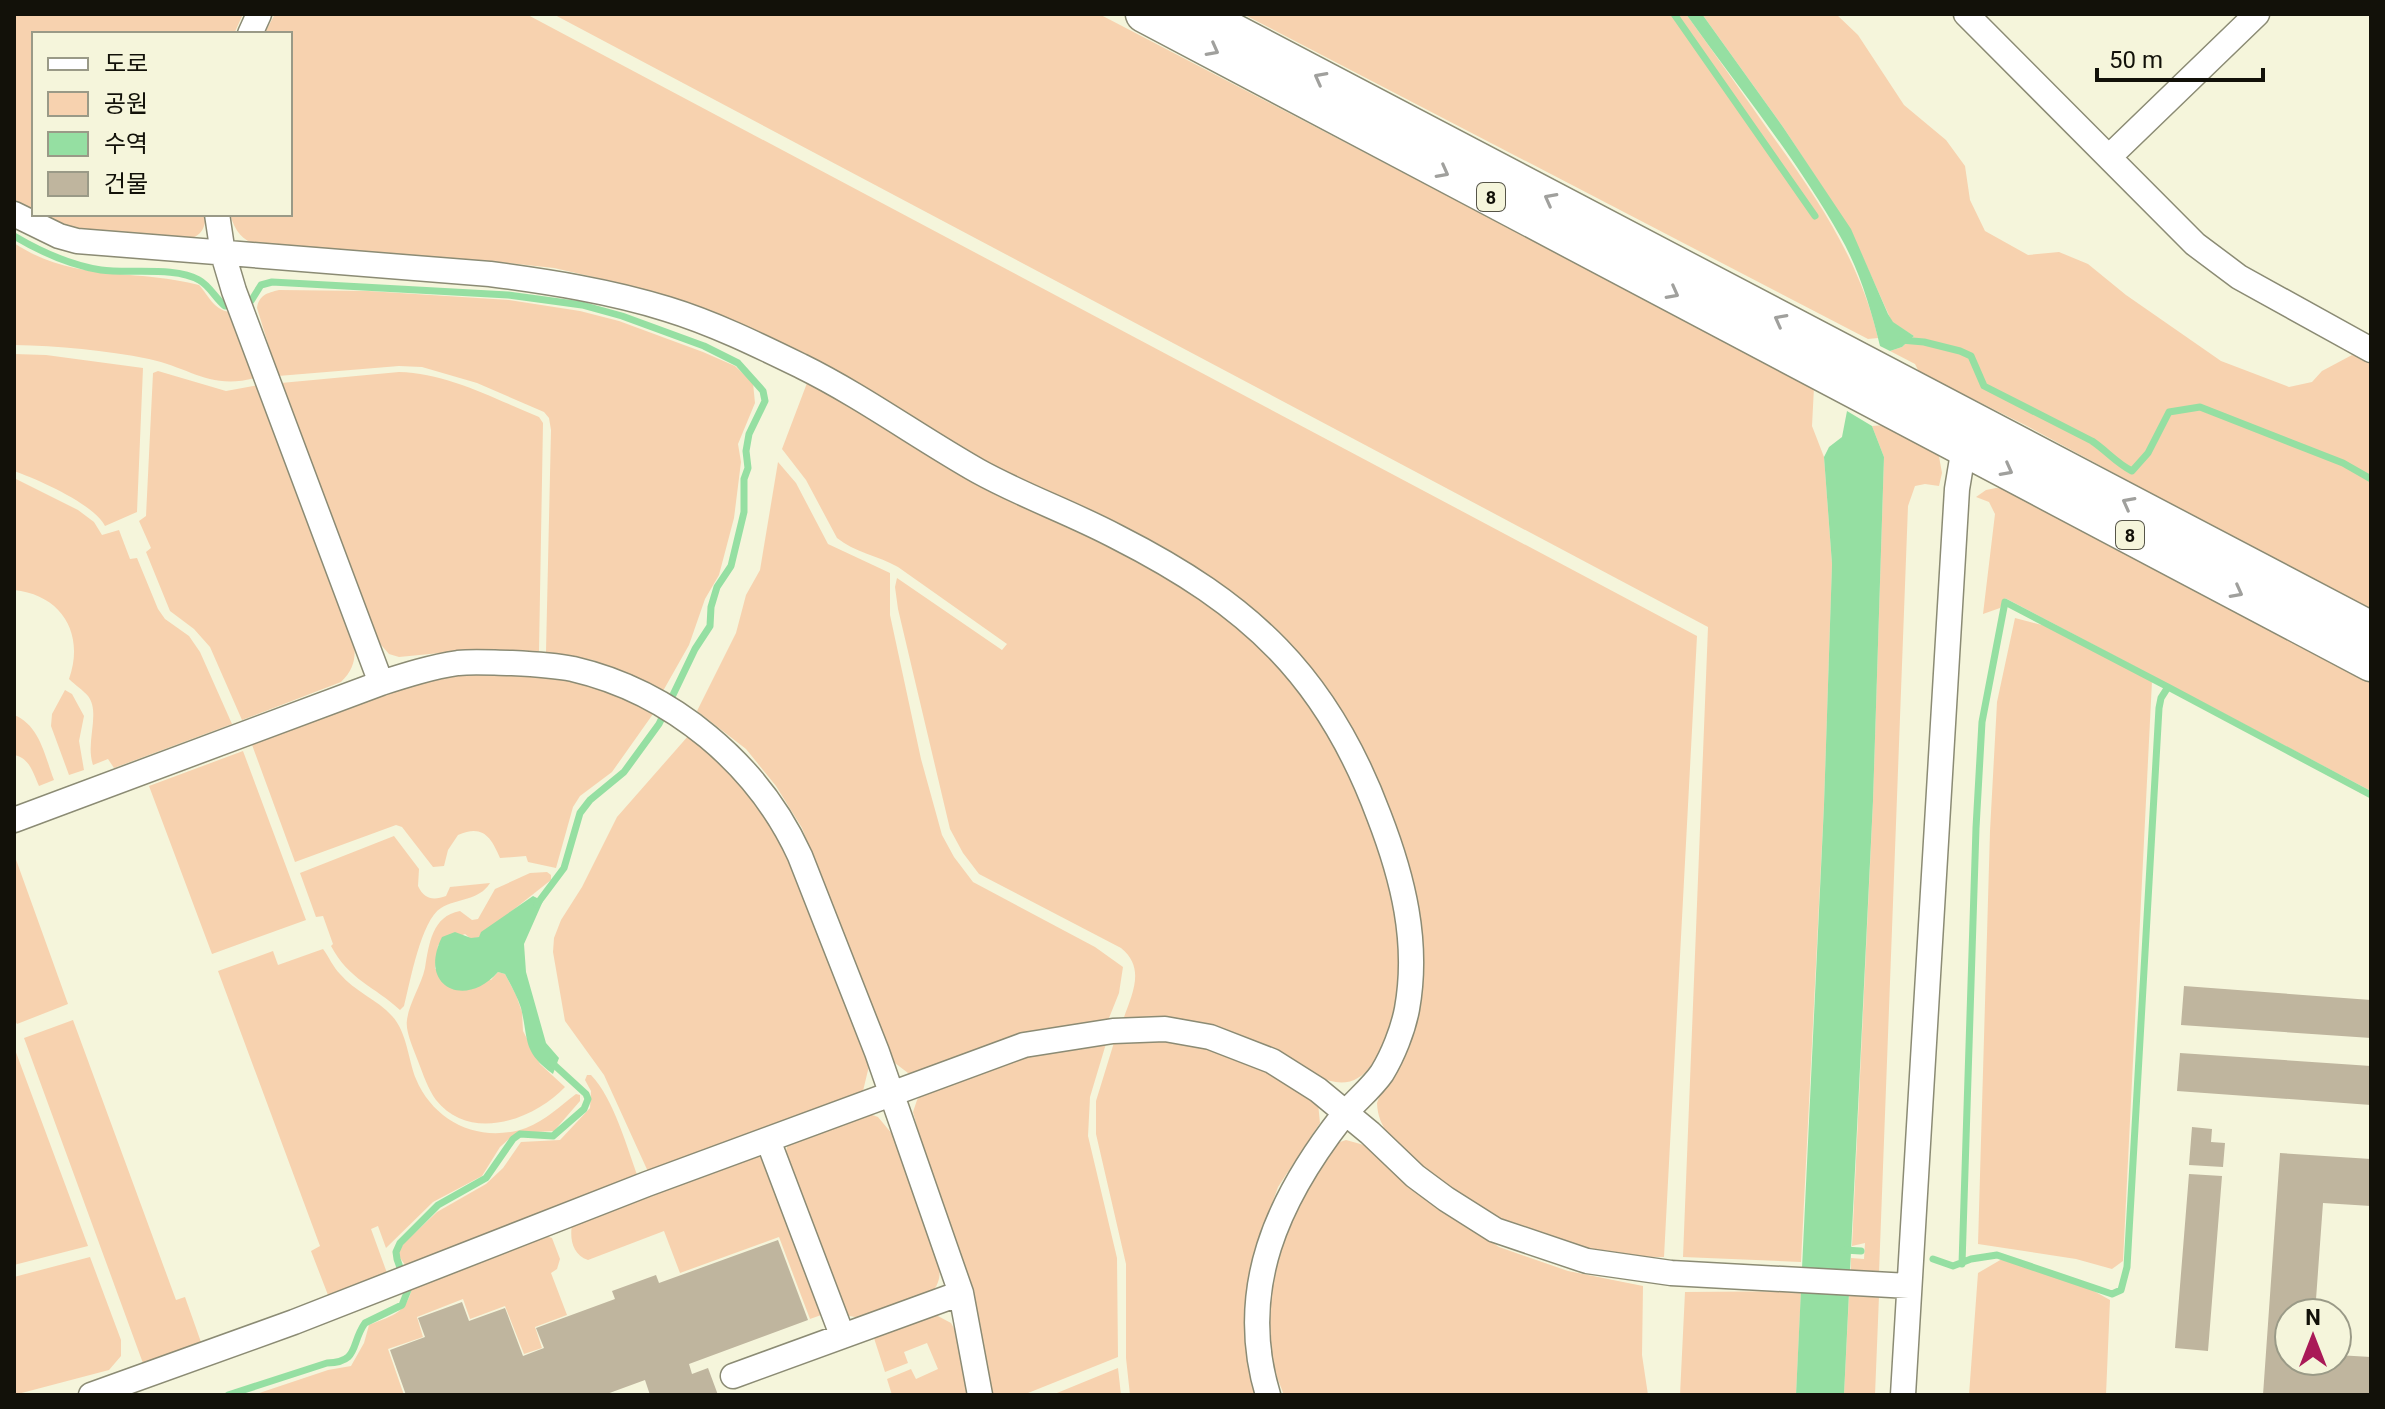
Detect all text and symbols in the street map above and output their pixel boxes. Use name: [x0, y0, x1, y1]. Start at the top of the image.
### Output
legend: [32, 32, 292, 216]
scale bar: [2097, 32, 2263, 82]
one-way arrow: [1205, 41, 1220, 56]
text: 50 m: [2109, 46, 2163, 74]
text: 도로: [104, 50, 148, 78]
one-way arrow: [1314, 72, 1328, 87]
text: 공원: [104, 90, 148, 118]
text: 수역: [104, 130, 148, 158]
one-way arrow: [1435, 162, 1450, 177]
text: 건물: [104, 170, 148, 198]
road number: 8: [1477, 183, 1505, 211]
one-way arrow: [1544, 194, 1558, 209]
one-way arrow: [1665, 284, 1680, 299]
one-way arrow: [1774, 315, 1788, 330]
one-way arrow: [1998, 460, 2013, 475]
one-way arrow: [2122, 498, 2137, 513]
road number: 8: [2116, 521, 2144, 549]
one-way arrow: [2228, 582, 2243, 597]
north arrow: [2273, 1297, 2353, 1377]
text: N: [2305, 1305, 2321, 1330]

